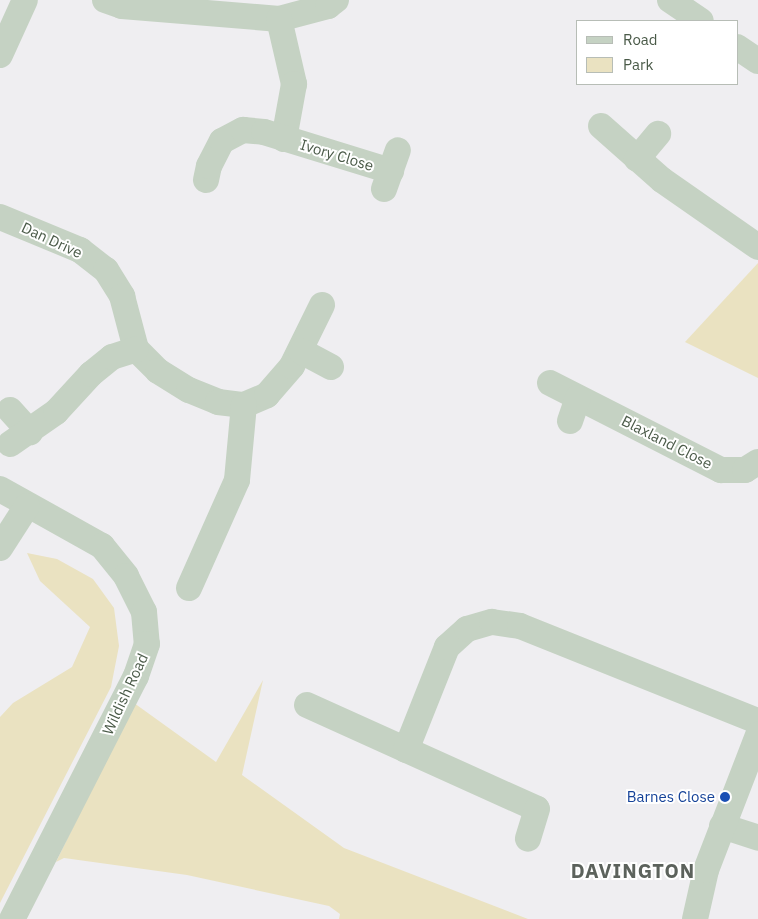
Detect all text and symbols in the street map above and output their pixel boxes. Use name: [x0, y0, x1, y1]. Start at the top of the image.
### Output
legend: [576, 20, 738, 85]
text: Road: [623, 30, 658, 49]
text: Park: [623, 55, 653, 74]
street label: Ivory Close: [298, 135, 376, 175]
street label: Dan Drive: [19, 218, 85, 262]
street label: Blaxland Close: [619, 411, 715, 473]
street label: Wildish Road: [98, 651, 152, 737]
place label: Barnes Close: [627, 788, 715, 806]
marker: Barnes Close: [719, 791, 731, 803]
district label: DAVINGTON: [570, 858, 696, 882]

